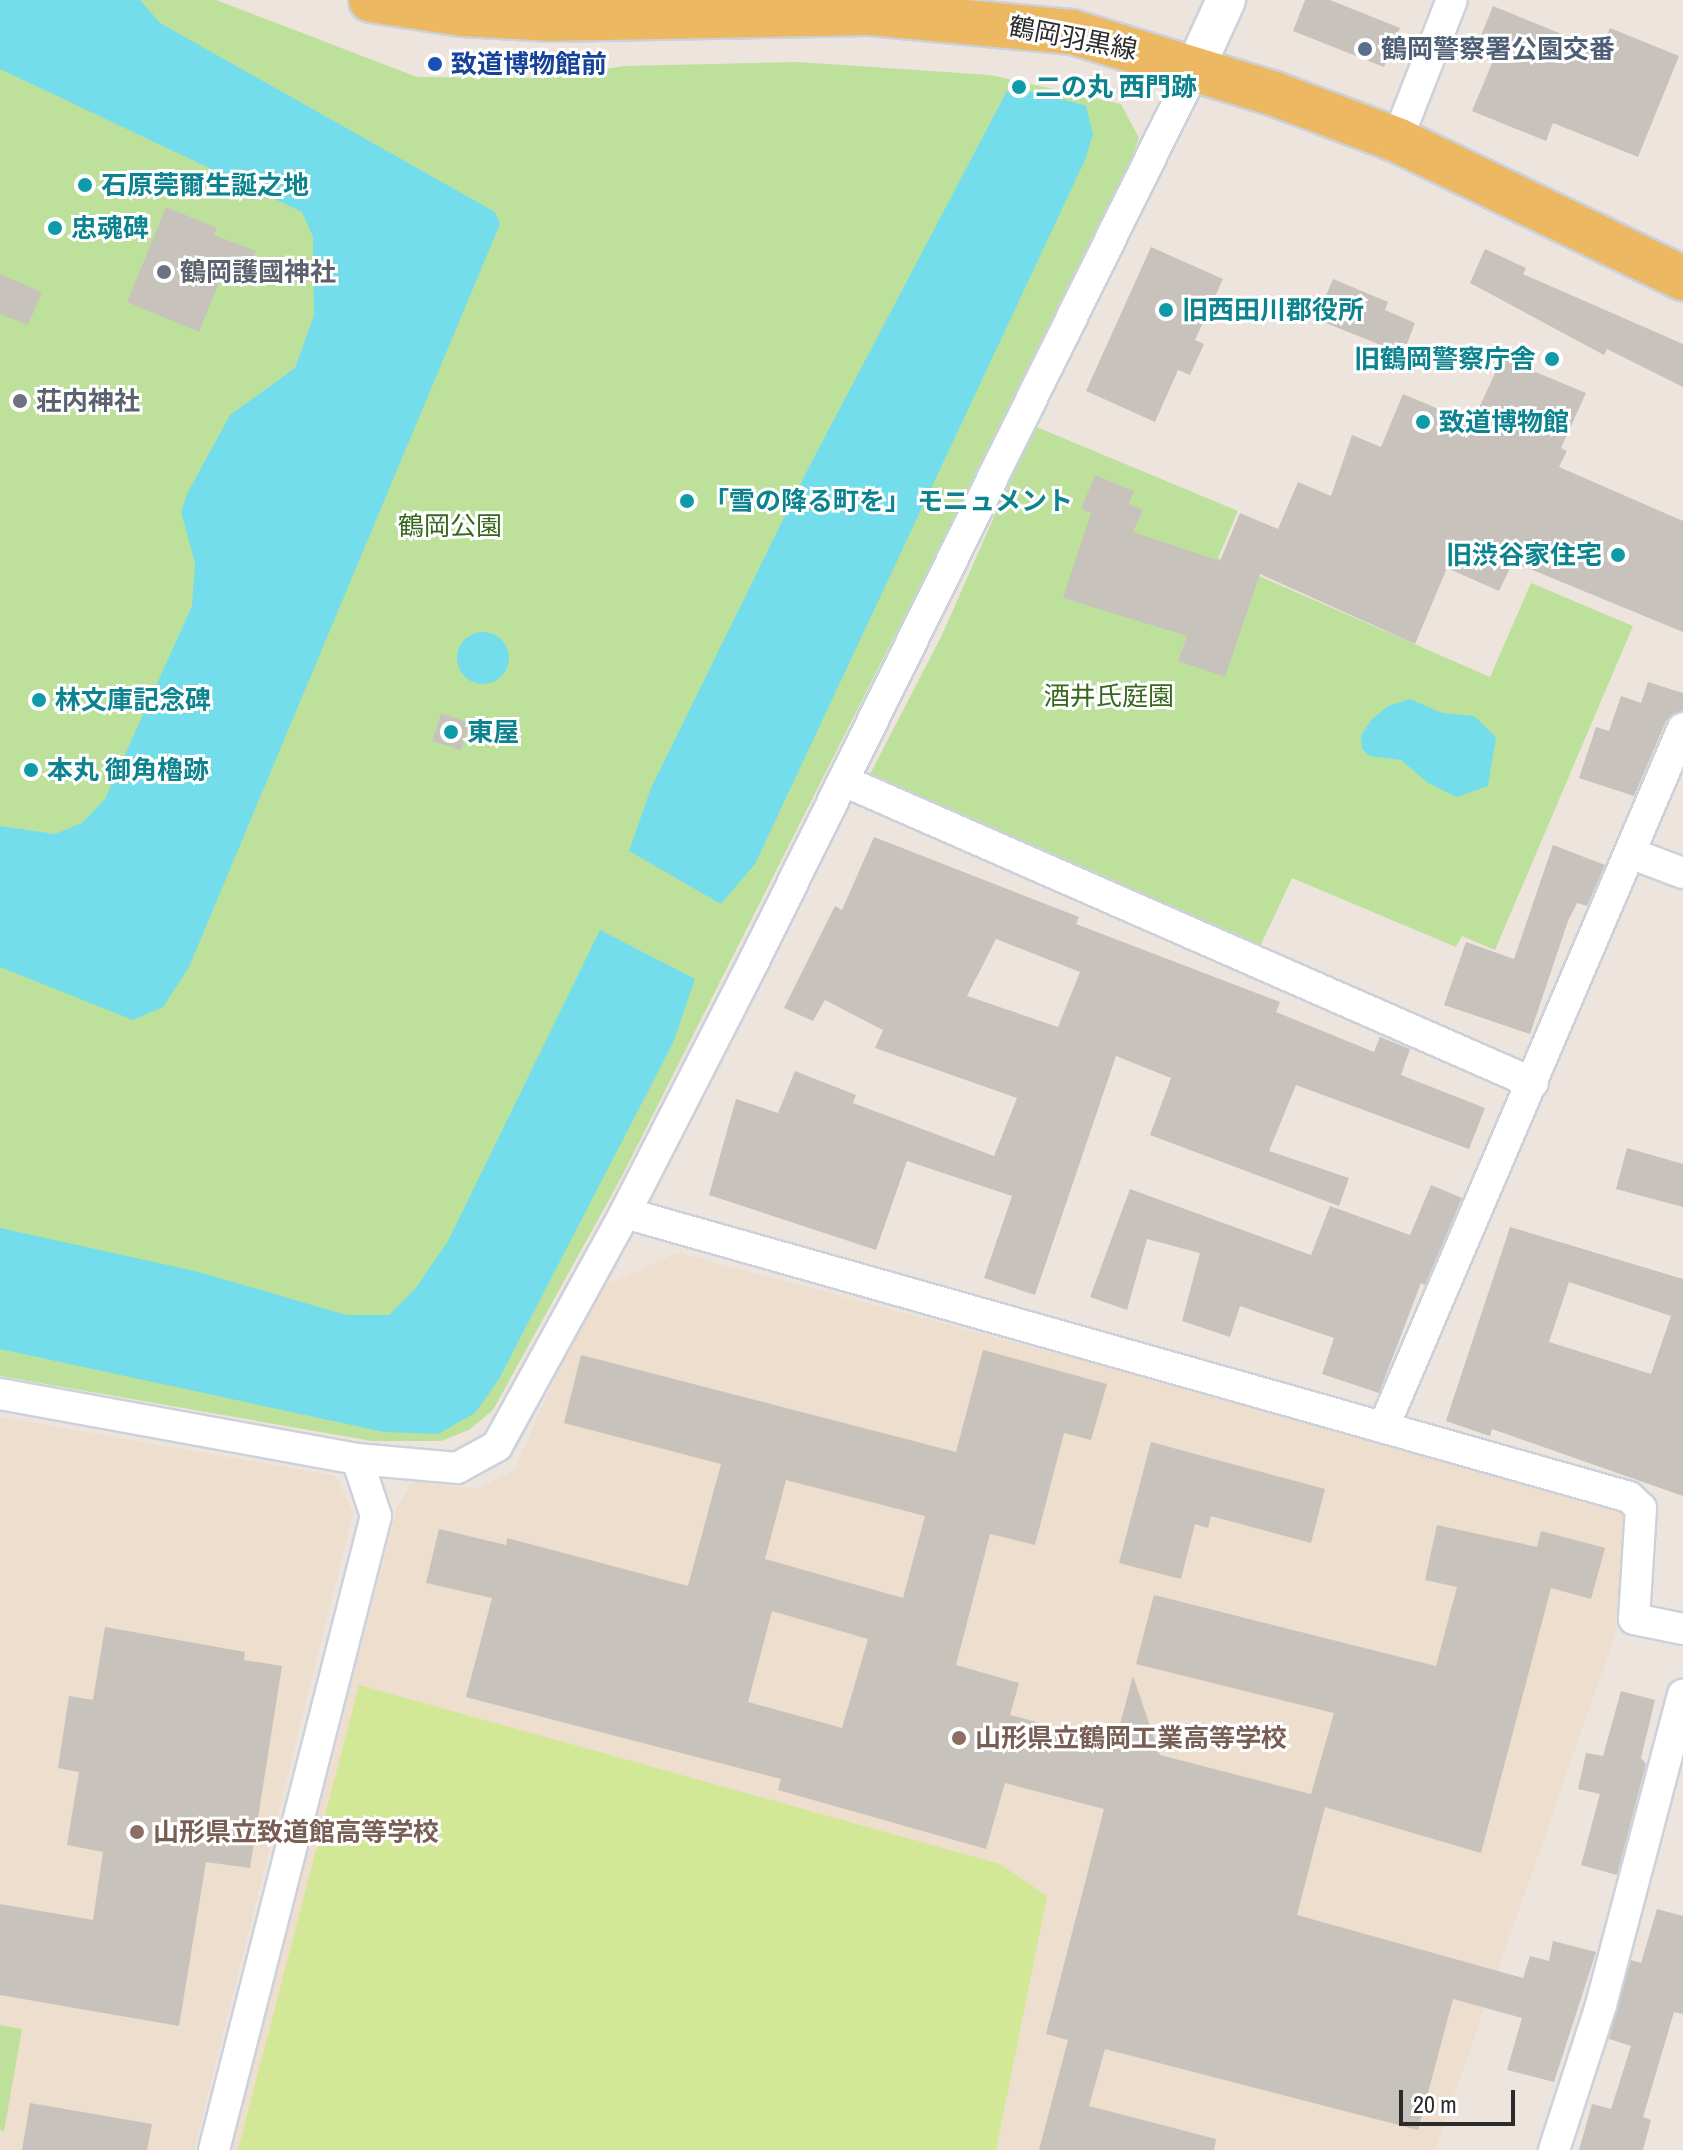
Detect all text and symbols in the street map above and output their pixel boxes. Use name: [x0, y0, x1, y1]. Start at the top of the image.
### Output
street label: 鶴岡羽黒線: [1006, 10, 1140, 66]
place label: 鶴岡警察署公園交番: [1381, 33, 1615, 65]
marker: 鶴岡警察署公園交番: [1356, 40, 1374, 58]
place label: 致道博物館前: [451, 48, 607, 80]
marker: 致道博物館前: [426, 55, 444, 73]
place label: 二の丸 西門跡: [1035, 71, 1197, 103]
marker: 二の丸 西門跡: [1010, 78, 1028, 96]
place label: 石原莞爾生誕之地: [101, 169, 309, 201]
marker: 石原莞爾生誕之地: [76, 176, 94, 194]
place label: 忠魂碑: [71, 212, 149, 244]
marker: 忠魂碑: [46, 219, 64, 237]
place label: 鶴岡護國神社: [180, 256, 336, 288]
marker: 鶴岡護國神社: [155, 263, 173, 281]
place label: 旧西田川郡役所: [1182, 294, 1364, 326]
marker: 旧西田川郡役所: [1157, 301, 1175, 319]
place label: 旧鶴岡警察庁舎: [1354, 343, 1536, 375]
marker: 旧鶴岡警察庁舎: [1543, 350, 1561, 368]
place label: 荘内神社: [36, 385, 140, 417]
marker: 荘内神社: [11, 392, 29, 410]
place label: 致道博物館: [1439, 406, 1569, 438]
marker: 致道博物館: [1414, 413, 1432, 431]
place label: 「雪の降る町を」 モニュメント: [703, 485, 1073, 517]
marker: 「雪の降る町を」 モニュメント: [678, 492, 696, 510]
park label: 鶴岡公園: [398, 510, 502, 542]
place label: 旧渋谷家住宅: [1446, 539, 1602, 571]
marker: 旧渋谷家住宅: [1609, 546, 1627, 564]
park label: 酒井氏庭園: [1044, 680, 1174, 712]
place label: 林文庫記念碑: [55, 684, 211, 716]
marker: 林文庫記念碑: [30, 691, 48, 709]
place label: 東屋: [467, 716, 519, 748]
marker: 東屋: [442, 723, 460, 741]
place label: 本丸 御角櫓跡: [47, 754, 209, 786]
marker: 本丸 御角櫓跡: [22, 761, 40, 779]
place label: 山形県立鶴岡工業高等学校: [975, 1722, 1287, 1754]
marker: 山形県立鶴岡工業高等学校: [950, 1729, 968, 1747]
place label: 山形県立致道館高等学校: [153, 1816, 439, 1848]
marker: 山形県立致道館高等学校: [128, 1823, 146, 1841]
scale bar: [1403, 2074, 1519, 2124]
text: 20 m: [1413, 2088, 1457, 2120]

